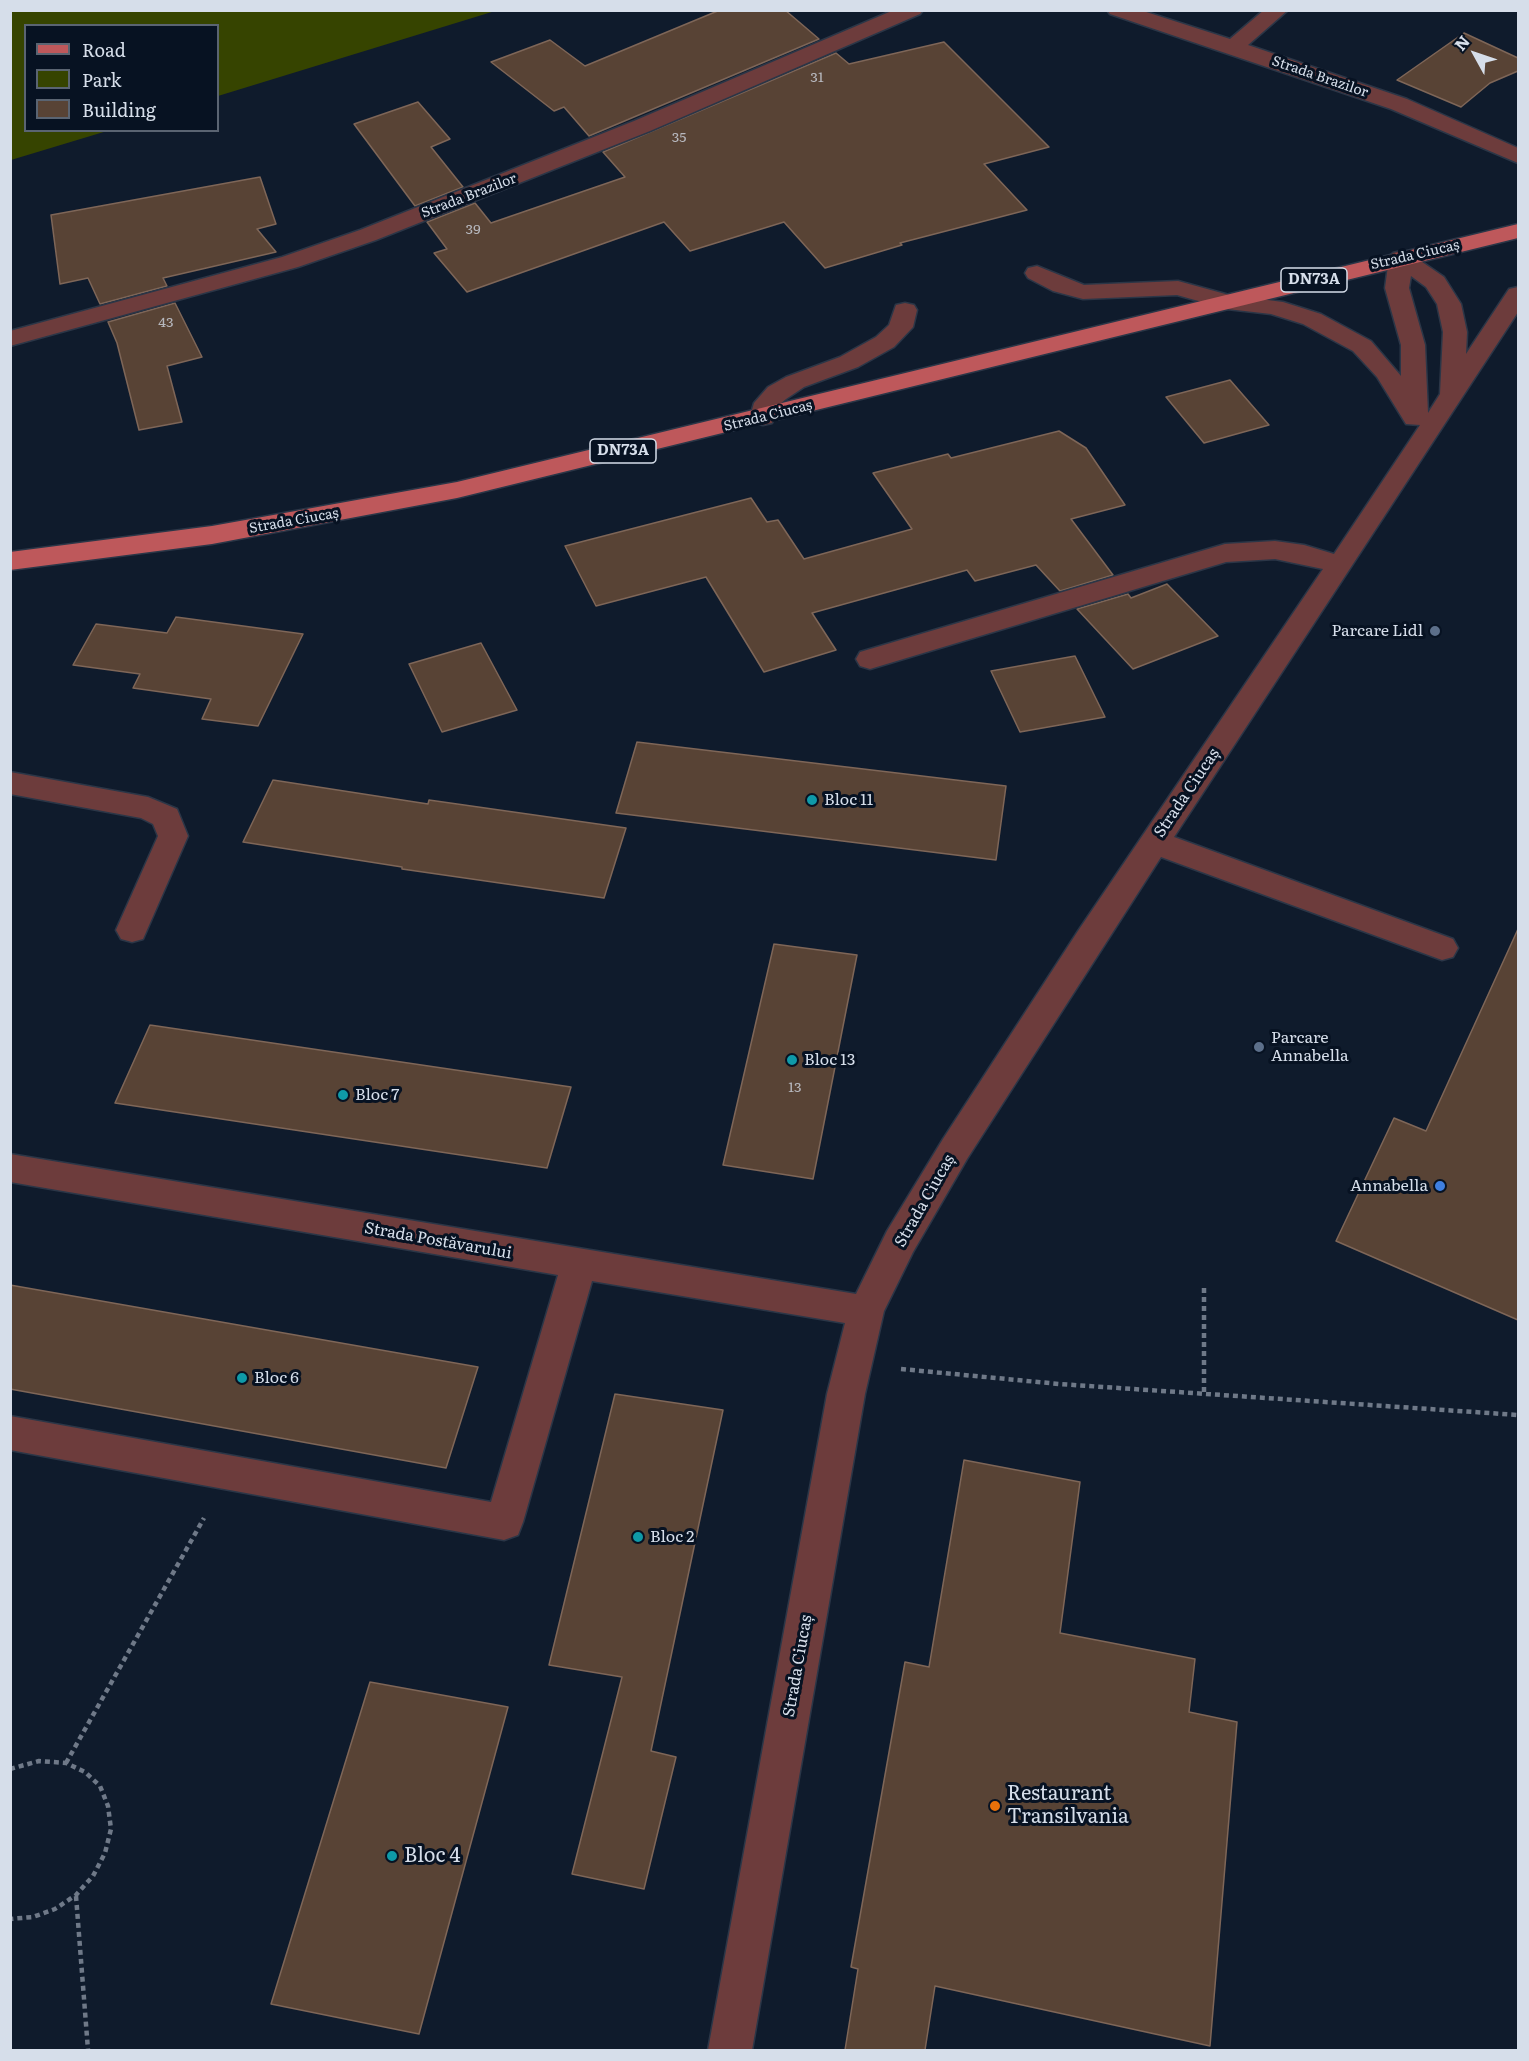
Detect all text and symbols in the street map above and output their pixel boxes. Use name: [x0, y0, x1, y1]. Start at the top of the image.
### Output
legend: [24, 24, 219, 132]
north arrow: [1445, 24, 1505, 84]
text: N: [1448, 30, 1475, 55]
text: Road: [82, 36, 126, 63]
street label: Strada Brazilor: [1270, 53, 1370, 101]
text: Park: [82, 66, 121, 93]
house number: 31: [810, 70, 824, 86]
text: Building: [82, 96, 156, 123]
house number: 35: [672, 130, 686, 146]
street label: Strada Brazilor: [419, 170, 519, 222]
house number: 39: [466, 222, 480, 238]
street label: Strada Ciucaș: [1369, 237, 1461, 273]
road number: DN73A: [1281, 268, 1347, 292]
house number: 43: [158, 315, 174, 331]
street label: Strada Ciucaș: [722, 397, 814, 435]
road number: DN73A: [590, 439, 656, 463]
street label: Strada Ciucaș: [248, 505, 340, 537]
place label: Parcare Lidl: [1331, 621, 1423, 641]
marker: Parcare Lidl: [1428, 624, 1442, 638]
street label: Strada Ciucaș: [1150, 745, 1224, 841]
place label: Bloc 11: [824, 790, 873, 810]
marker: Bloc 11: [805, 793, 819, 807]
place label: Parcare Annabella: [1271, 1028, 1349, 1066]
marker: Parcare Annabella: [1252, 1040, 1266, 1054]
place label: Bloc 13: [804, 1050, 856, 1070]
marker: Bloc 13: [785, 1053, 799, 1067]
house number: 13: [788, 1080, 802, 1096]
place label: Bloc 7: [355, 1085, 399, 1105]
marker: Bloc 7: [336, 1088, 350, 1102]
street label: Strada Ciucaș: [891, 1151, 959, 1251]
place label: Annabella: [1350, 1176, 1428, 1196]
marker: Annabella: [1433, 1179, 1447, 1193]
street label: Strada Postăvarului: [363, 1219, 513, 1263]
place label: Bloc 6: [254, 1368, 299, 1388]
marker: Bloc 6: [235, 1371, 249, 1385]
place label: Bloc 2: [650, 1527, 694, 1547]
marker: Bloc 2: [631, 1530, 645, 1544]
street label: Strada Ciucaș: [780, 1613, 816, 1719]
place label: Restaurant Transilvania: [1007, 1782, 1129, 1829]
marker: Restaurant Transilvania: [988, 1799, 1002, 1813]
place label: Bloc 4: [404, 1844, 460, 1868]
marker: Bloc 4: [385, 1849, 399, 1863]

